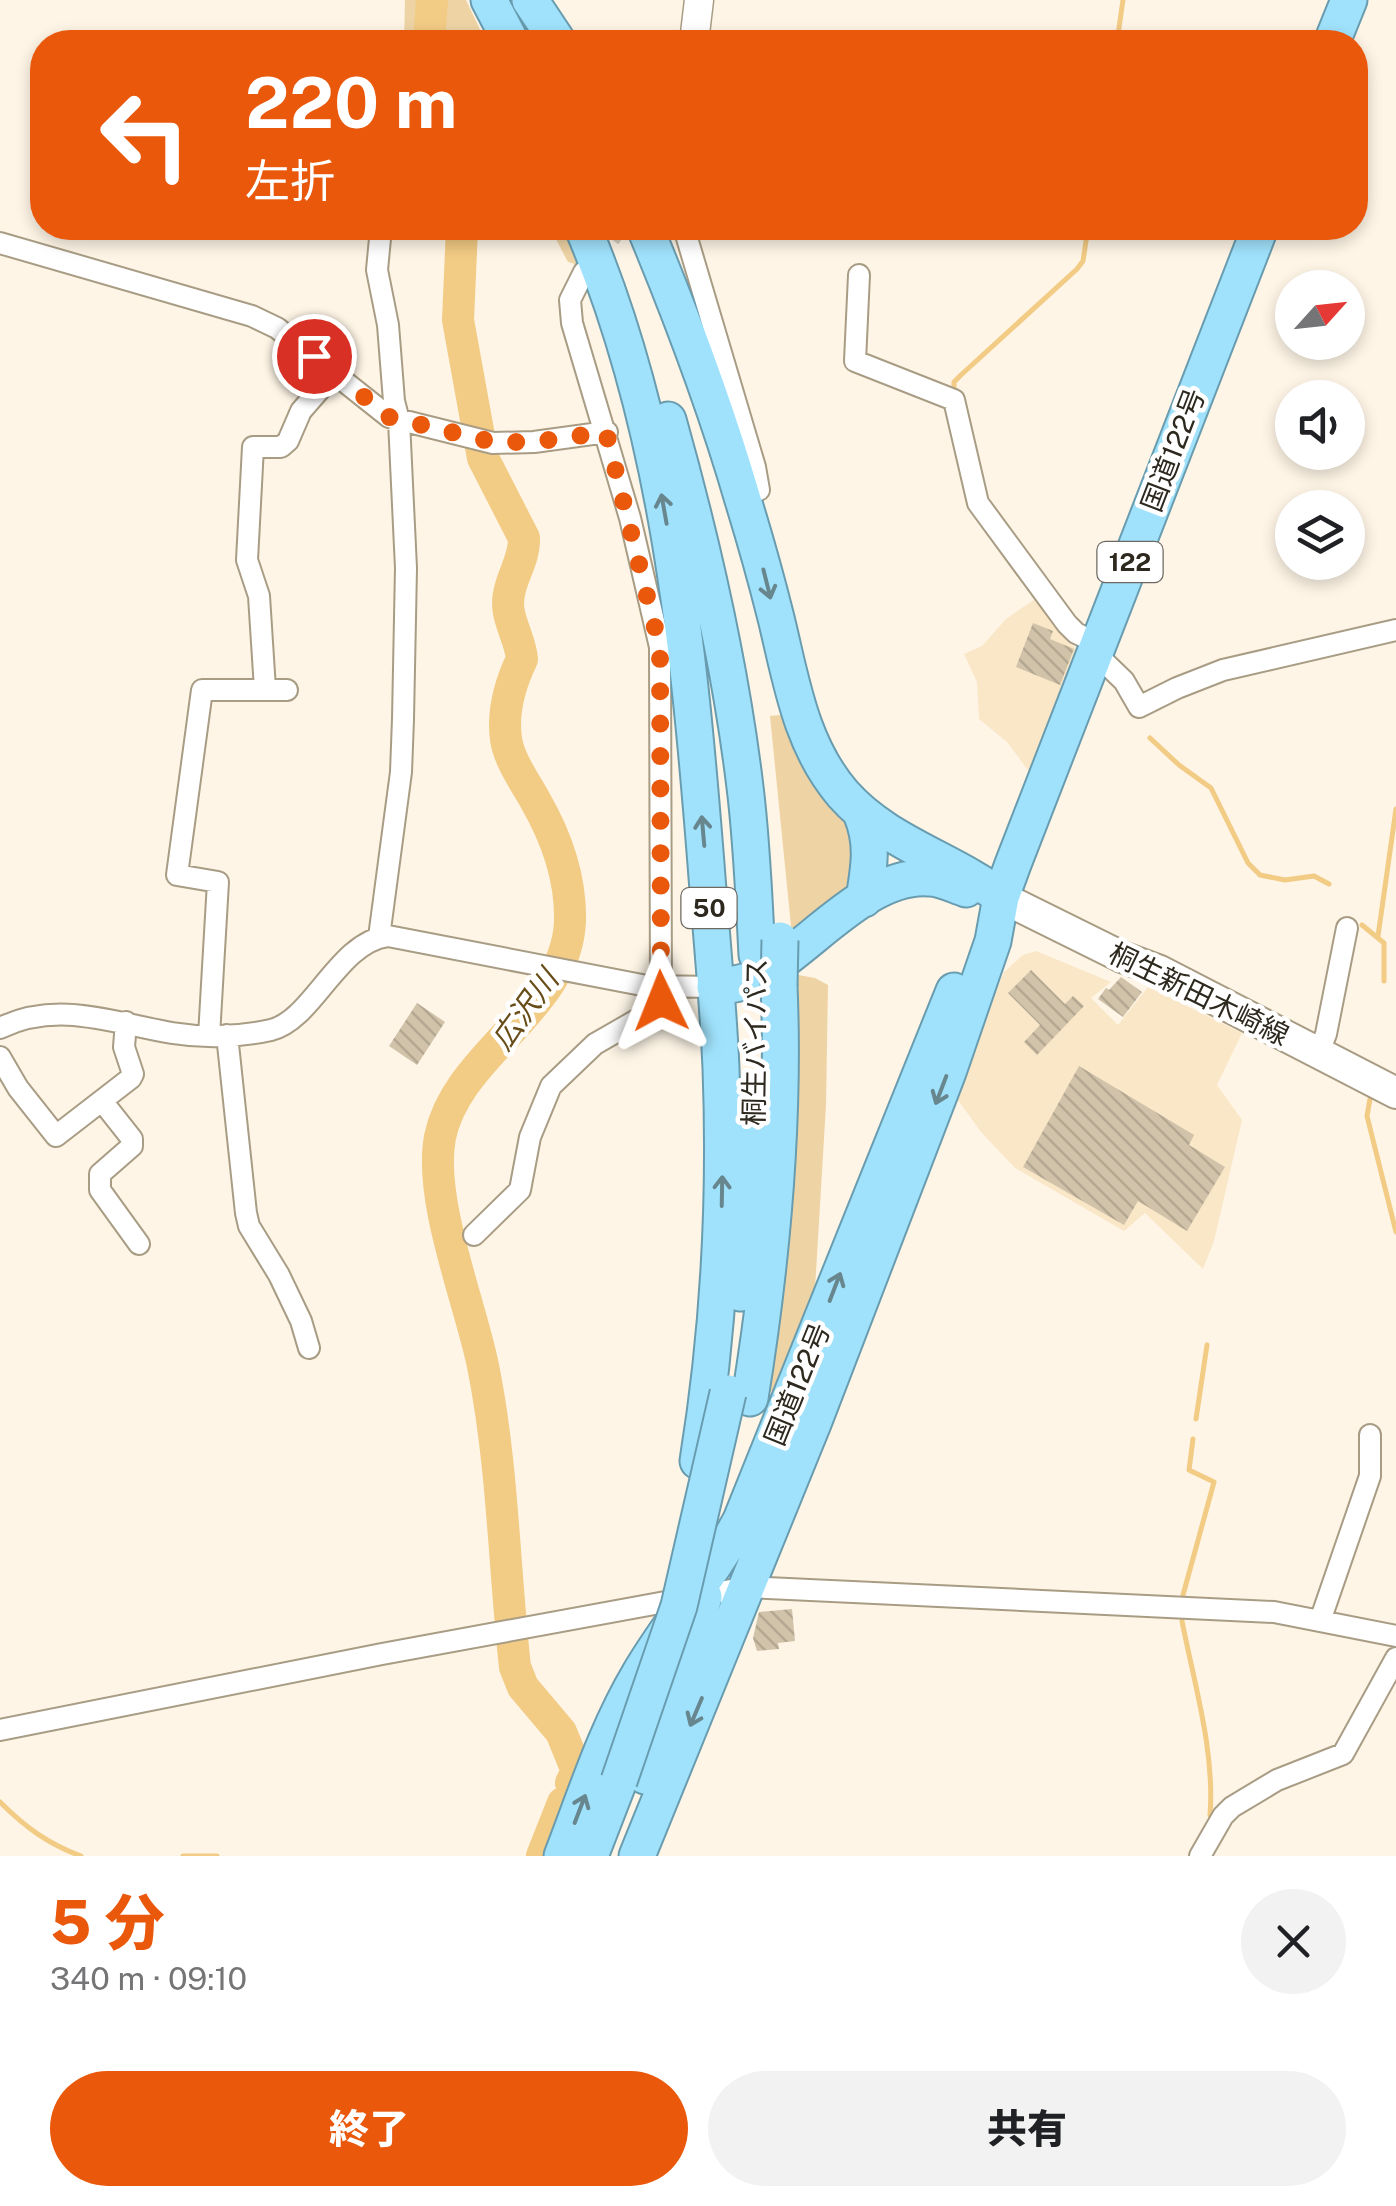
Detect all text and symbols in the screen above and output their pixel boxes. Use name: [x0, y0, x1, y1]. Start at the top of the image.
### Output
text: 220 m: [245, 61, 458, 144]
icon: left: [80, 70, 210, 200]
text: 左折: [245, 154, 335, 207]
north arrow: [1275, 270, 1365, 360]
map controls: [1275, 270, 1365, 580]
pin: [272, 314, 357, 399]
icon: arrive: [287, 329, 342, 384]
button: sound: [1275, 380, 1365, 470]
street label: 国道122号: [1134, 384, 1211, 516]
button: layers: [1275, 490, 1365, 580]
one-way arrow: [654, 493, 673, 526]
road number: 122: [1098, 542, 1162, 582]
one-way arrow: [759, 568, 778, 600]
one-way arrow: [693, 816, 712, 848]
road number: 50: [682, 888, 736, 928]
street label: 桐生新田木崎線: [1104, 936, 1295, 1051]
position arrow: [609, 949, 713, 1053]
street label: 桐生バイパス: [737, 958, 772, 1126]
water label: 広沢川: [483, 960, 567, 1056]
one-way arrow: [931, 1074, 949, 1105]
one-way arrow: [712, 1175, 732, 1208]
one-way arrow: [828, 1272, 846, 1303]
street label: 国道122号: [757, 1318, 836, 1450]
one-way arrow: [686, 1696, 704, 1726]
one-way arrow: [572, 1794, 590, 1825]
text: 5 分: [50, 1887, 165, 1958]
button: close: [1241, 1889, 1346, 1994]
text: 340 m · 09:10: [50, 1960, 247, 1997]
button: 終了: [50, 2071, 688, 2186]
button: 共有: [708, 2071, 1346, 2186]

